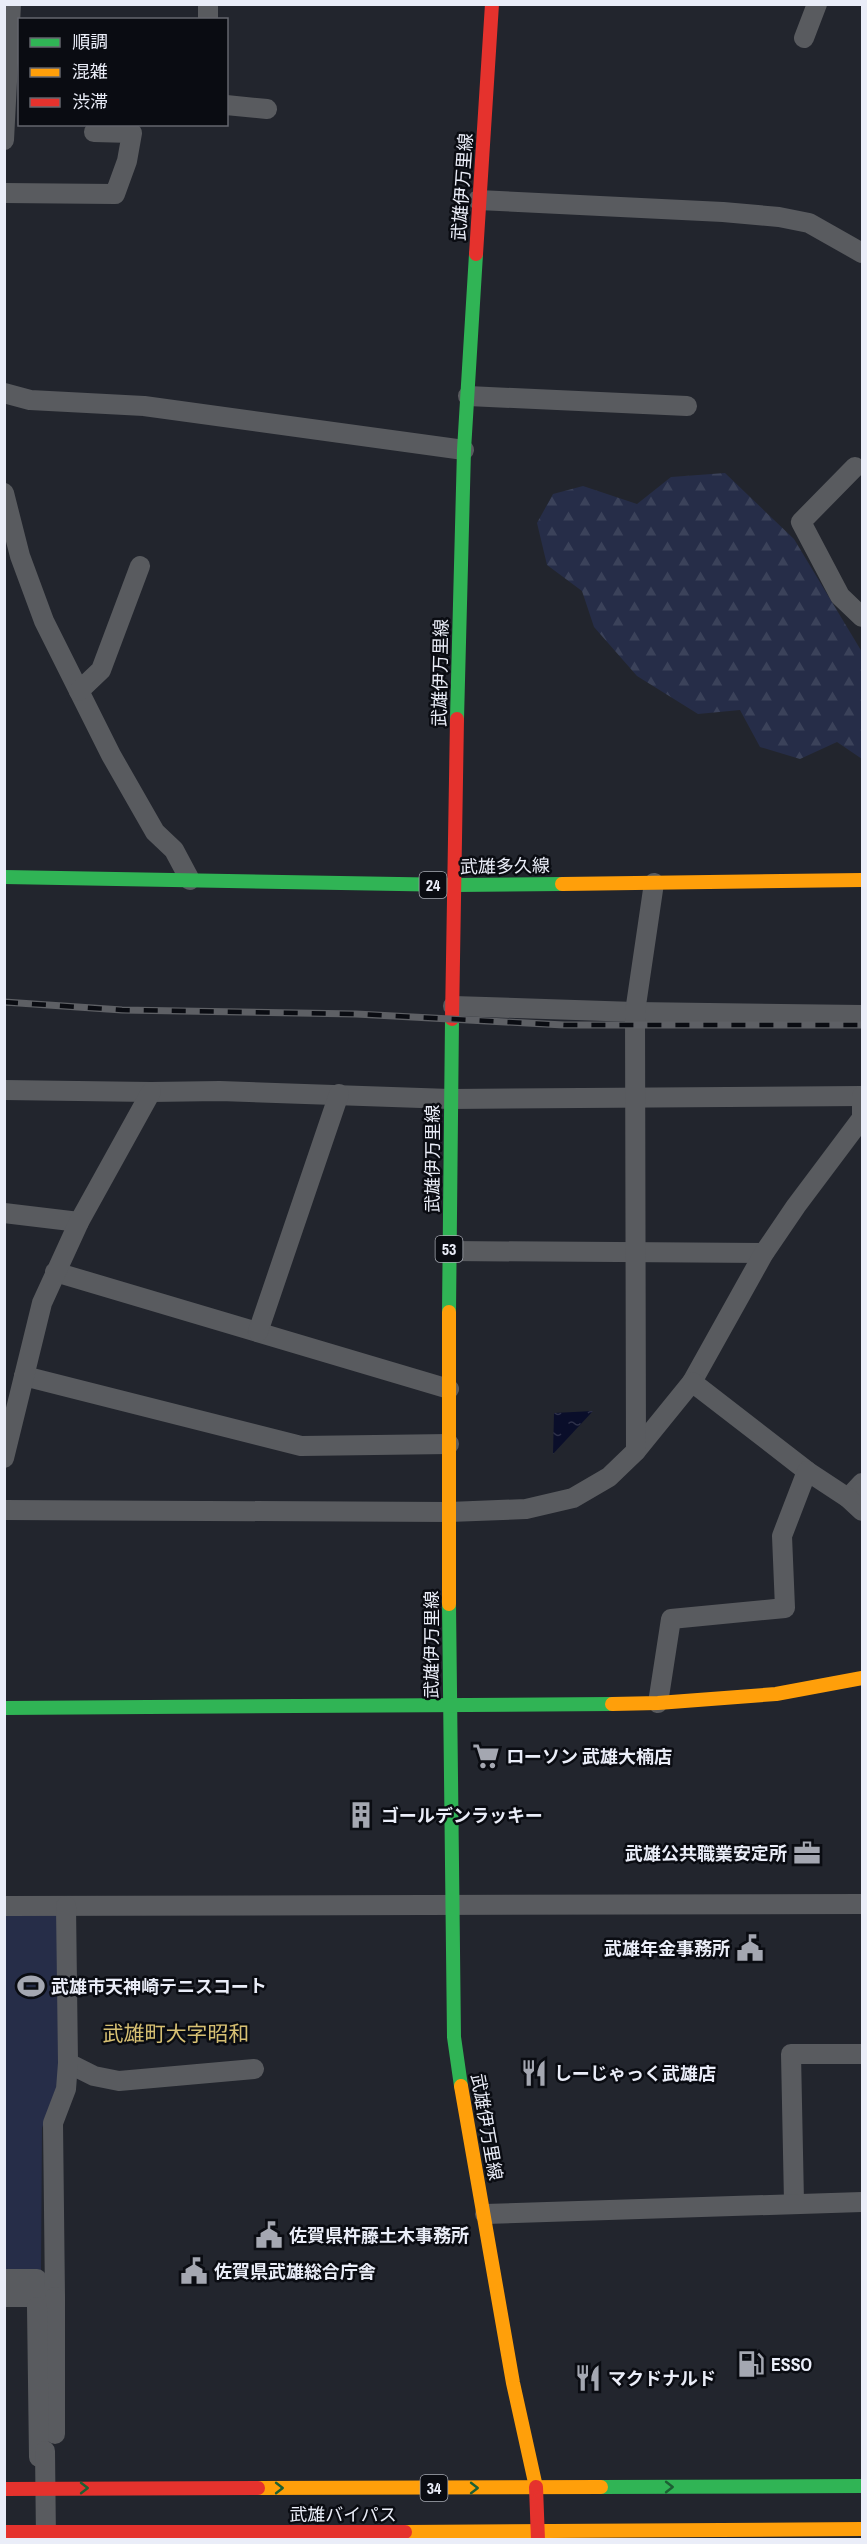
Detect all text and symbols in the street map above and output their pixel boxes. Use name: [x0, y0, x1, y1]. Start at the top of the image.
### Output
legend: [18, 18, 228, 126]
text: 順調: [72, 29, 108, 54]
text: 混雑: [72, 59, 108, 84]
text: 渋滞: [72, 89, 108, 114]
street label: 武雄伊万里線: [446, 132, 478, 242]
street label: 武雄伊万里線: [427, 619, 453, 727]
street label: 武雄多久線: [460, 853, 550, 879]
road number: 24: [420, 872, 446, 898]
street label: 武雄伊万里線: [420, 1105, 445, 1213]
road number: 53: [436, 1236, 462, 1262]
street label: 武雄伊万里線: [419, 1591, 444, 1699]
supermarket icon: ローソン 武雄大楠店: [471, 1741, 501, 1771]
place label: ローソン 武雄大楠店: [506, 1744, 672, 1769]
building icon: ゴールデンラッキー: [346, 1800, 376, 1830]
place label: ゴールデンラッキー: [381, 1803, 543, 1828]
office icon: 武雄公共職業安定所: [792, 1838, 822, 1868]
place label: 武雄公共職業安定所: [625, 1841, 787, 1866]
public building icon: 武雄年金事務所: [735, 1933, 765, 1963]
place label: 武雄年金事務所: [604, 1936, 730, 1961]
sports icon: 武雄市天神崎テニスコート: [16, 1971, 46, 2001]
place label: 武雄市天神崎テニスコート: [51, 1974, 267, 1999]
district label: 武雄町大字昭和: [103, 2019, 250, 2048]
restaurant icon: しーじゃっく武雄店: [519, 2058, 549, 2088]
place label: しーじゃっく武雄店: [554, 2061, 716, 2086]
street label: 武雄伊万里線: [465, 2072, 509, 2182]
public building icon: 佐賀県杵藤土木事務所: [254, 2220, 284, 2250]
place label: 佐賀県杵藤土木事務所: [289, 2223, 469, 2248]
public building icon: 佐賀県武雄総合庁舎: [179, 2256, 209, 2286]
place label: 佐賀県武雄総合庁舎: [214, 2259, 376, 2284]
fuel station icon: ESSO: [736, 2349, 766, 2379]
place label: ESSO: [771, 2352, 812, 2377]
restaurant icon: マクドナルド: [573, 2363, 603, 2393]
place label: マクドナルド: [608, 2366, 716, 2391]
road number: 34: [420, 2475, 448, 2501]
one-way arrow: [664, 2481, 673, 2493]
one-way arrow: [79, 2482, 88, 2495]
one-way arrow: [274, 2482, 283, 2494]
one-way arrow: [469, 2482, 478, 2494]
street label: 武雄バイパス: [289, 2502, 397, 2527]

